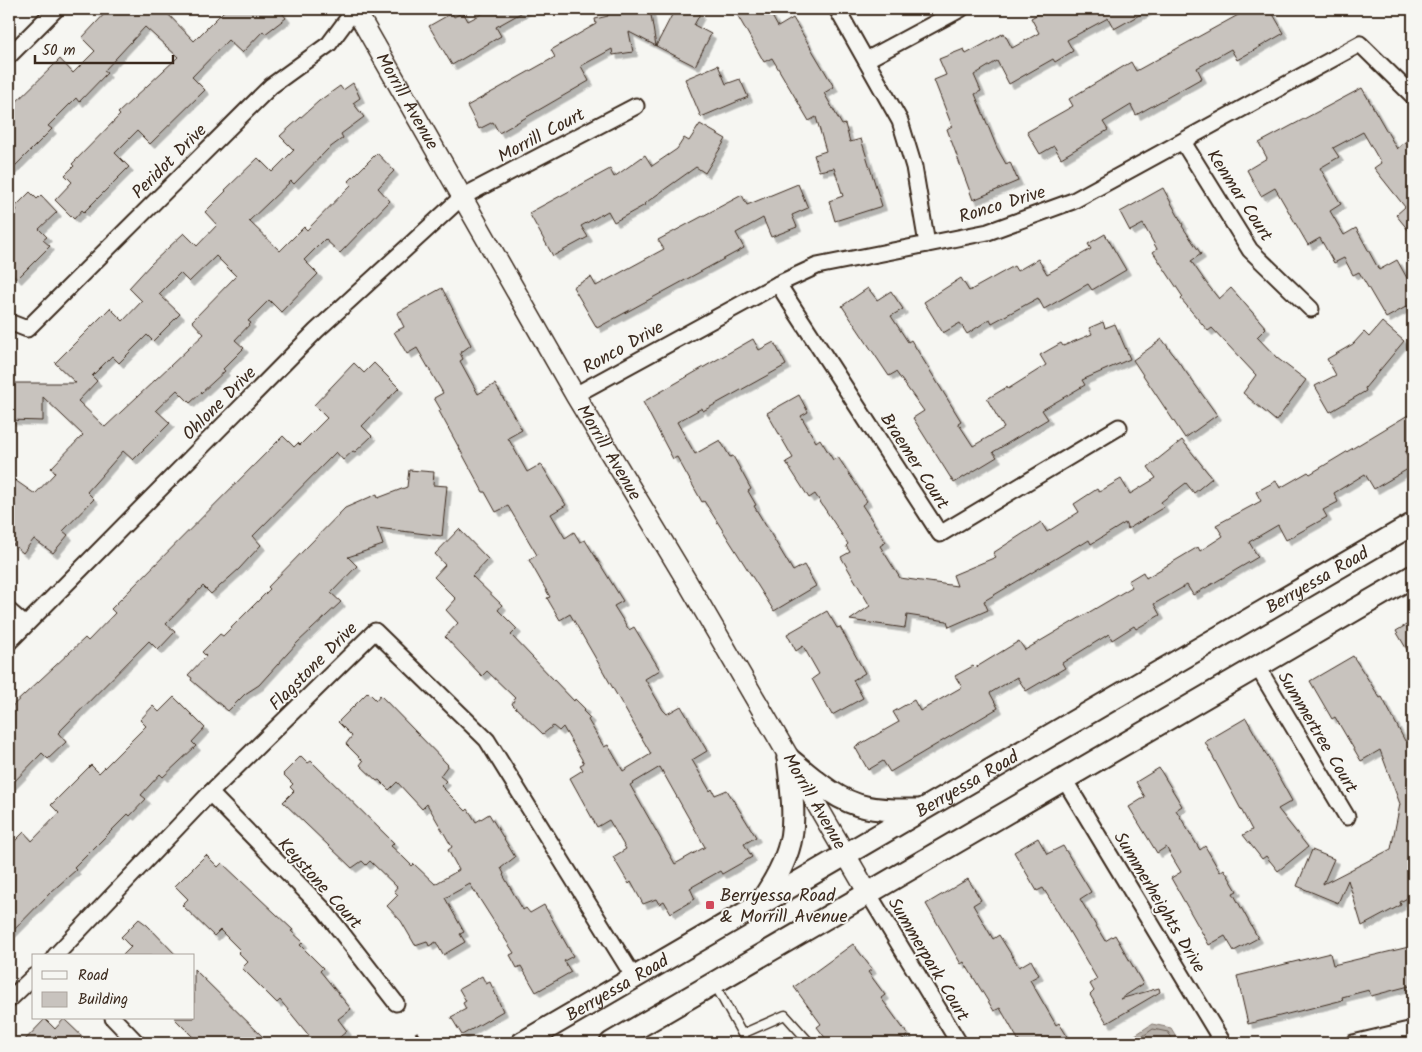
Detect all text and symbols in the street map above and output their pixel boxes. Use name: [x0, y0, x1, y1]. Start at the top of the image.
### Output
scale bar: [35, 32, 172, 64]
text: 50 m: [42, 39, 76, 63]
street label: Morrill Avenue: [367, 48, 445, 156]
street label: Morrill Court: [493, 101, 591, 171]
street label: Peridot Drive: [126, 118, 215, 207]
street label: Kenmar Court: [1198, 144, 1280, 249]
street label: Ronco Drive: [956, 179, 1049, 232]
street label: Ronco Drive: [578, 314, 670, 383]
street label: Ohlone Drive: [176, 360, 264, 448]
street label: Morrill Avenue: [568, 399, 648, 507]
street label: Braemer Court: [872, 408, 956, 517]
street label: Berryessa Road: [1261, 539, 1376, 623]
street label: Flagstone Drive: [263, 616, 365, 718]
street label: Summertree Court: [1269, 666, 1365, 800]
street label: Berryessa Road: [911, 743, 1026, 827]
street label: Morrill Avenue: [774, 748, 853, 856]
street label: Summerheights Drive: [1105, 826, 1212, 979]
street label: Keystone Court: [269, 831, 369, 937]
place label: Berryessa Road & Morrill Avenue: [720, 882, 847, 932]
street label: Summerpark Court: [879, 892, 977, 1028]
marker: Berryessa Road & Morrill Avenue: [704, 899, 716, 911]
street label: Berryessa Road: [561, 947, 676, 1030]
legend: [32, 954, 195, 1020]
text: Road: [78, 964, 109, 988]
text: Building: [78, 988, 128, 1012]

